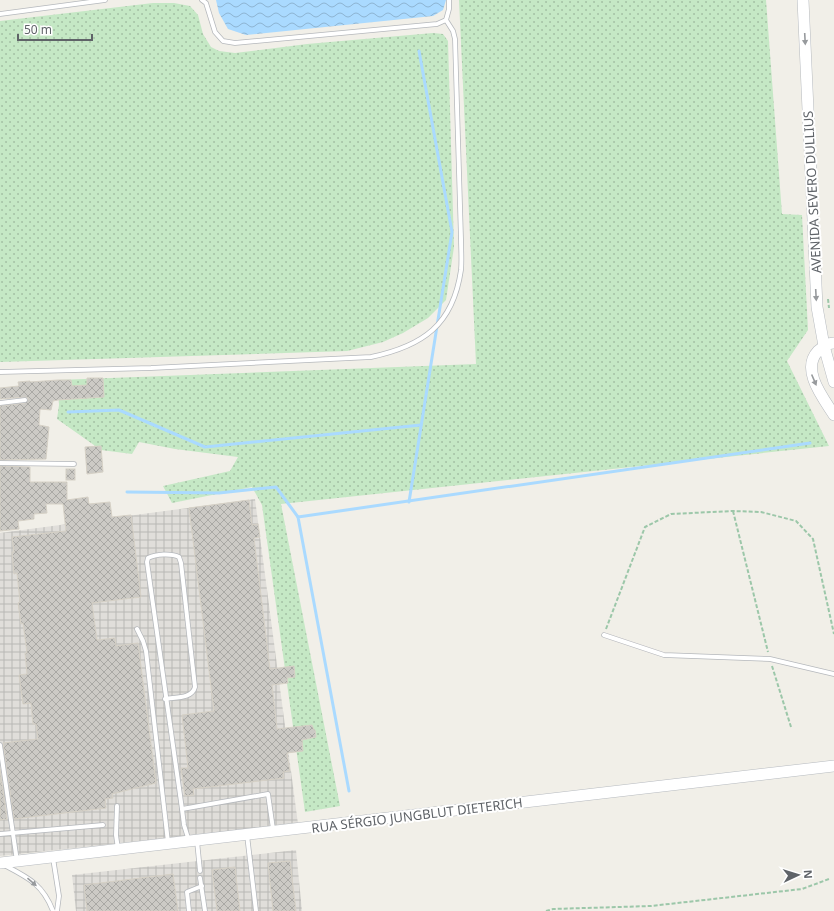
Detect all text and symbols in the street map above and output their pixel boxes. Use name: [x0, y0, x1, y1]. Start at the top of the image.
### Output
scale bar: [18, 16, 92, 42]
text: 50 m: [24, 21, 52, 38]
one-way arrow: [801, 33, 808, 45]
street label: AVENIDA SEVERO DULLIUS: [799, 110, 825, 274]
one-way arrow: [813, 289, 820, 301]
one-way arrow: [811, 374, 818, 386]
street label: RUA SÉRGIO JUNGBLUT DIETERICH: [310, 793, 524, 837]
north arrow: [778, 855, 818, 895]
text: N: [801, 869, 816, 879]
one-way arrow: [27, 877, 37, 886]

